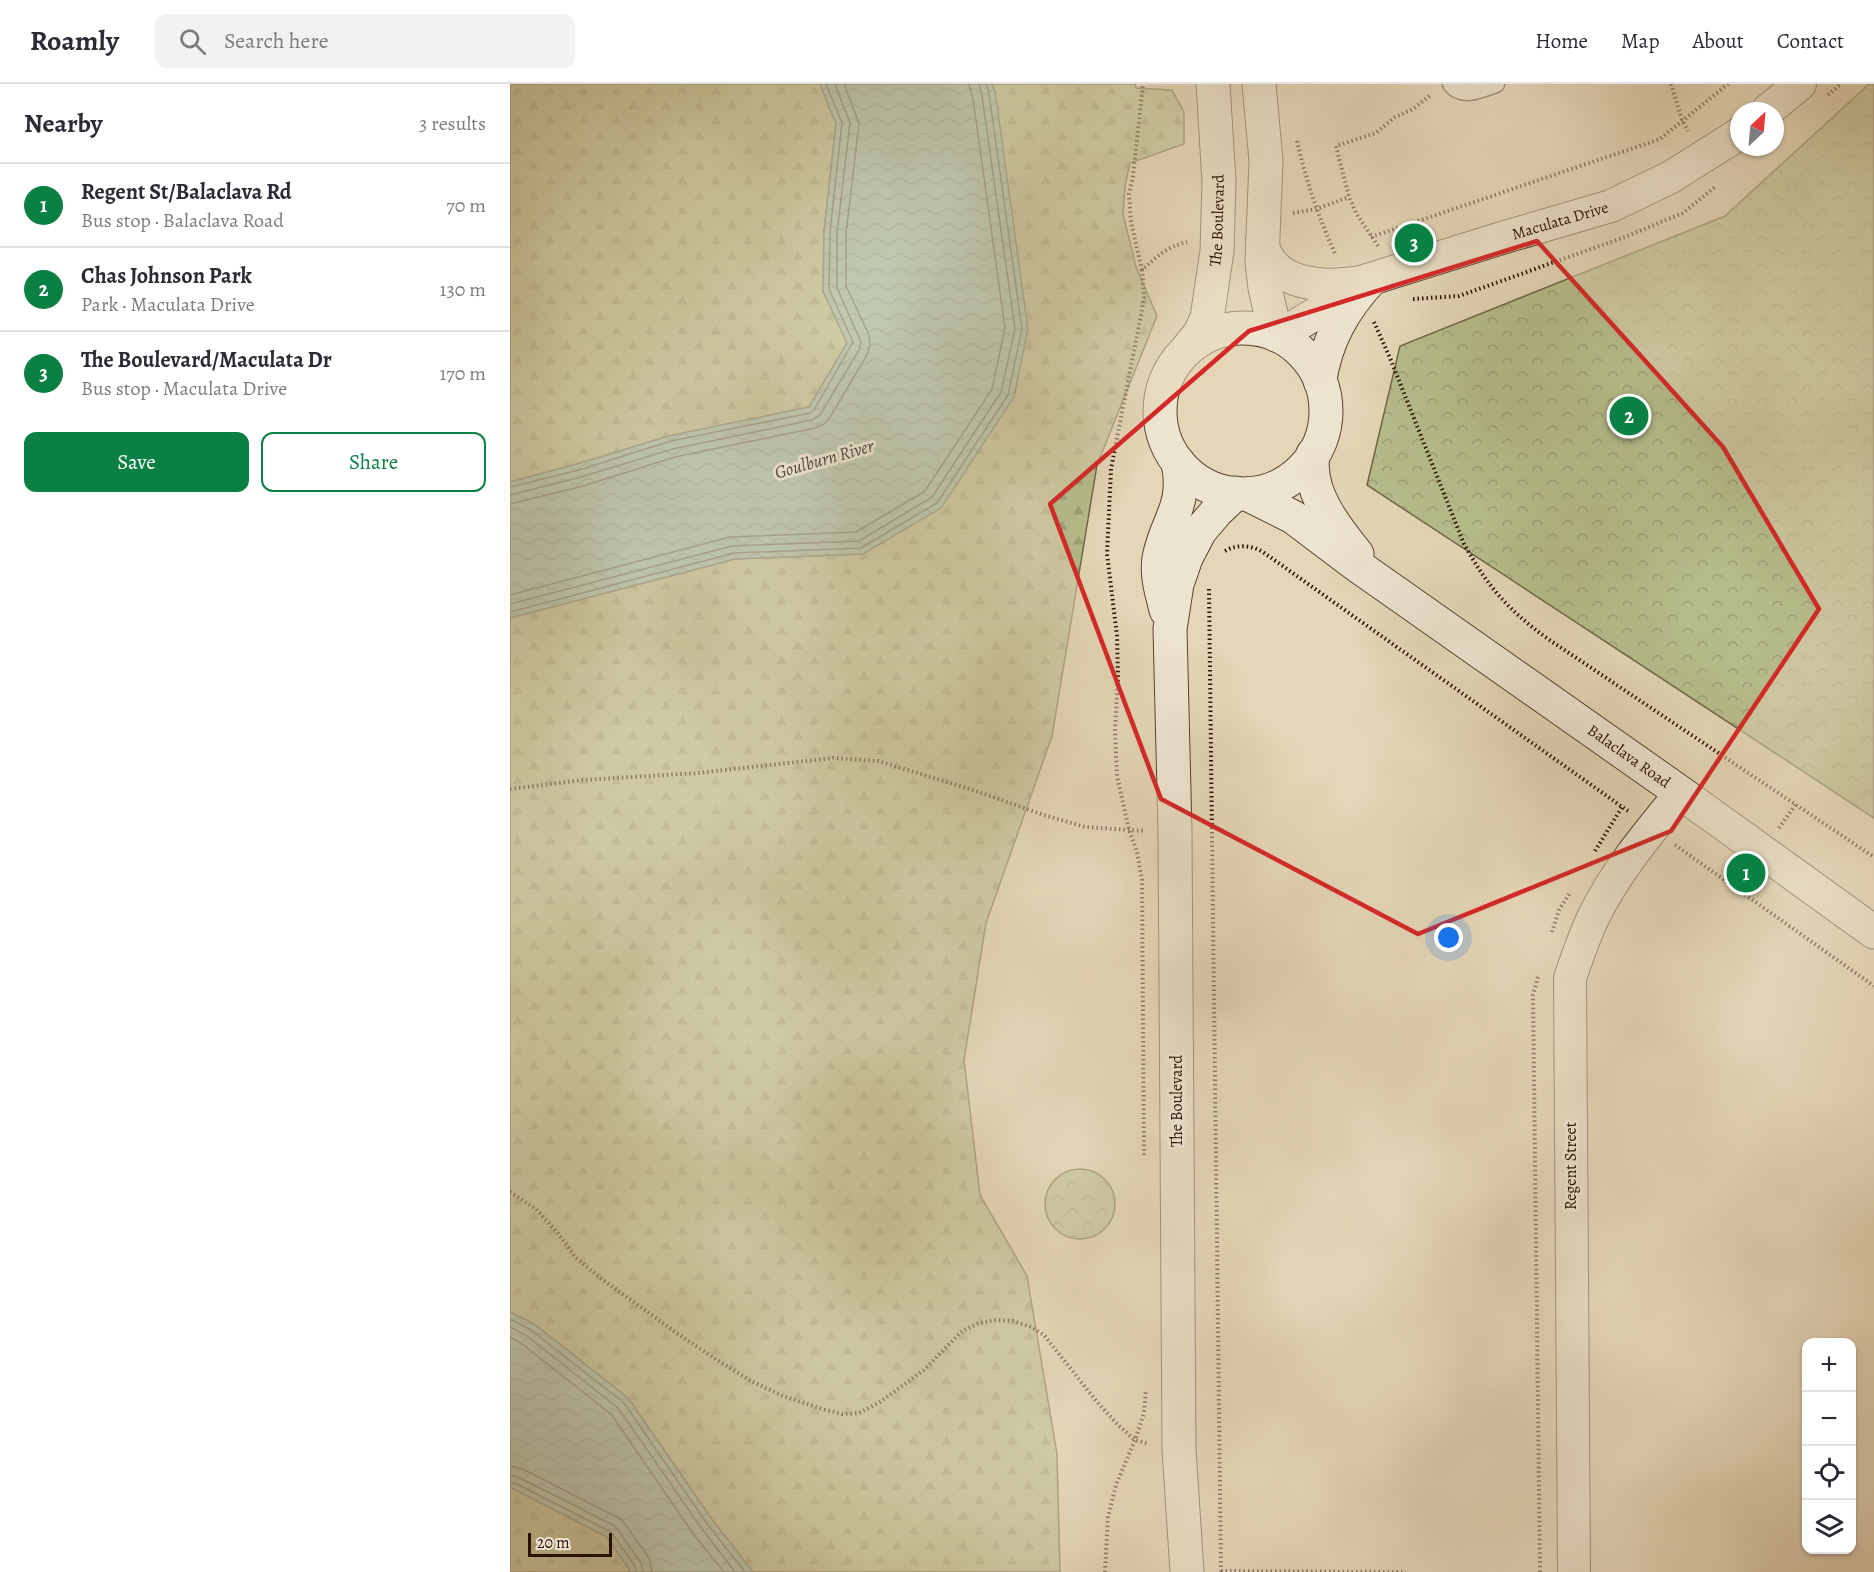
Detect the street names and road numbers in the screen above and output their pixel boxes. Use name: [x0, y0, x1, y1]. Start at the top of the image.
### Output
street label: The Boulevard: [1204, 173, 1230, 268]
street label: Maculata Drive: [1509, 196, 1611, 245]
street label: Balaclava Road: [1583, 720, 1675, 794]
street label: The Boulevard: [1166, 1055, 1188, 1147]
street label: Regent Street: [1560, 1122, 1582, 1210]

